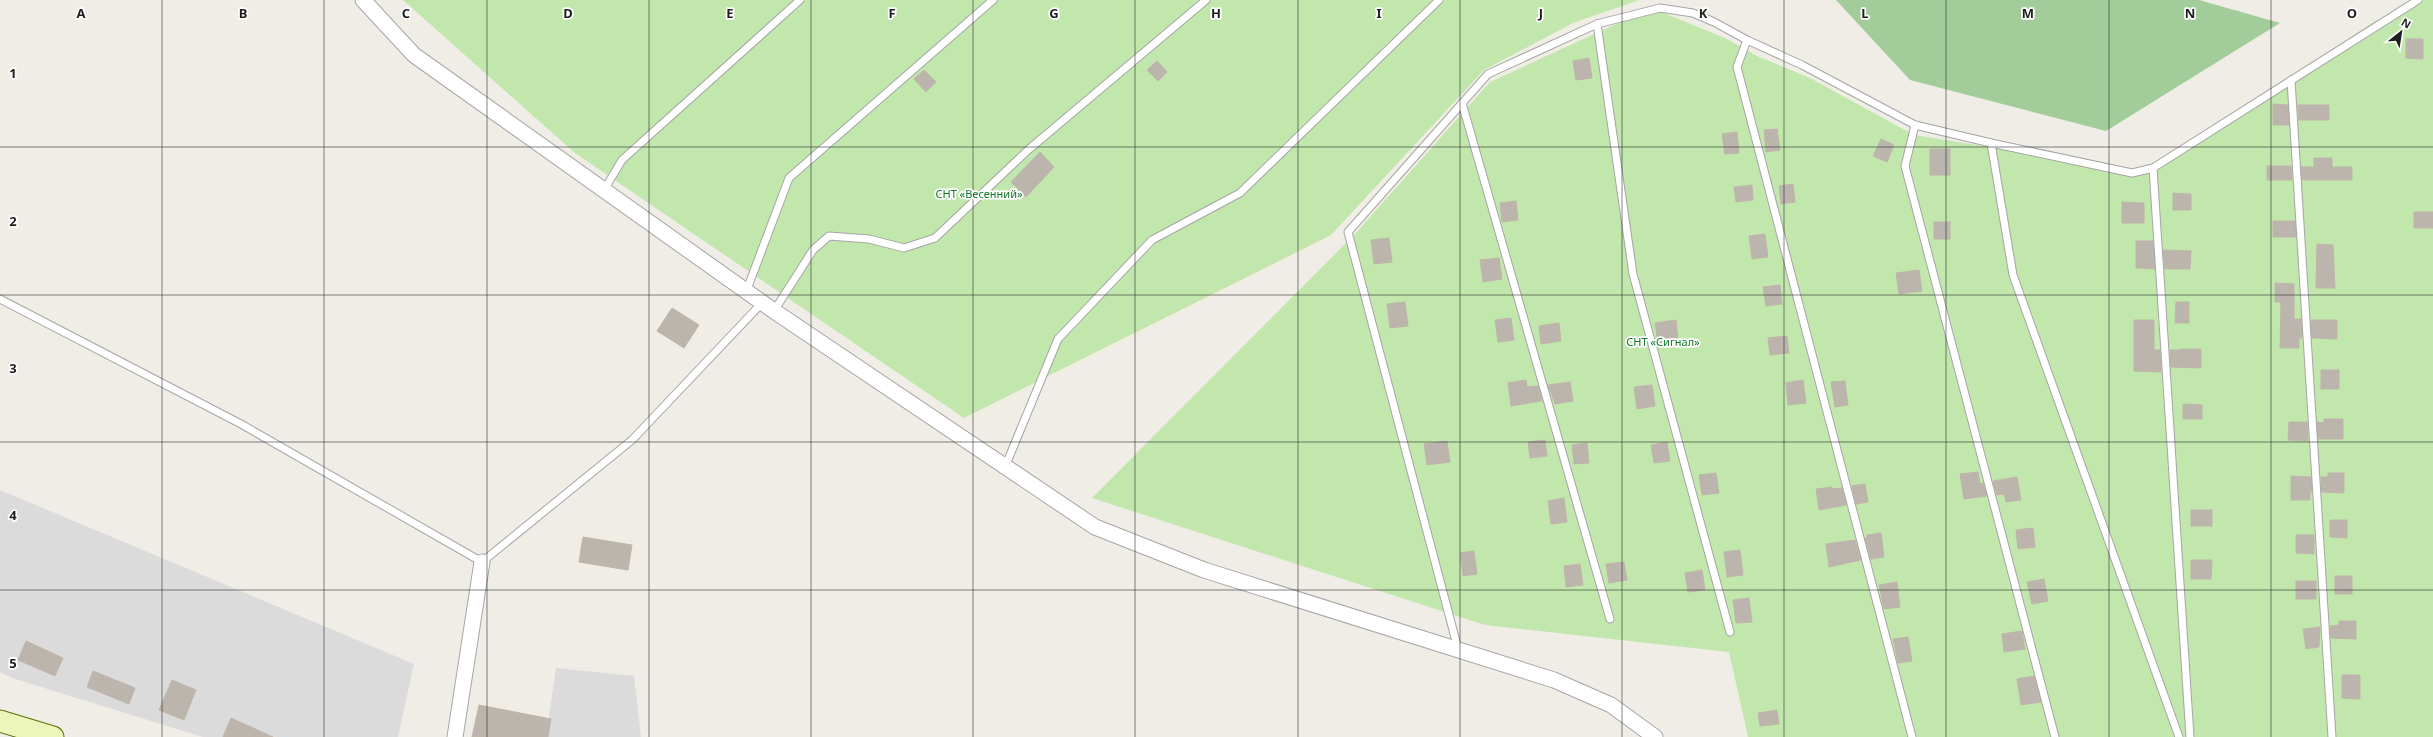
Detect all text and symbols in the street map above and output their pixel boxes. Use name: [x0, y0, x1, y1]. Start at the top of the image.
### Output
text: A: [77, 4, 86, 22]
text: B: [239, 4, 247, 22]
text: C: [402, 4, 410, 22]
text: D: [563, 4, 573, 22]
text: E: [726, 4, 734, 22]
text: F: [888, 4, 896, 22]
text: G: [1049, 4, 1059, 22]
text: H: [1211, 4, 1221, 22]
text: I: [1376, 4, 1382, 22]
text: J: [1538, 4, 1543, 22]
text: K: [1699, 4, 1708, 22]
text: L: [1861, 4, 1869, 22]
text: M: [2022, 4, 2034, 22]
text: N: [2185, 4, 2195, 22]
text: O: [2347, 4, 2357, 22]
north arrow: [2381, 12, 2421, 52]
text: N: [2399, 14, 2414, 32]
text: 1: [9, 64, 17, 82]
park label: СНТ «Весенний»: [935, 186, 1023, 201]
text: 2: [9, 212, 17, 230]
park label: СНТ «Сигнал»: [1626, 334, 1700, 349]
text: 3: [9, 359, 17, 377]
text: 4: [9, 506, 17, 524]
text: 5: [9, 654, 17, 672]

